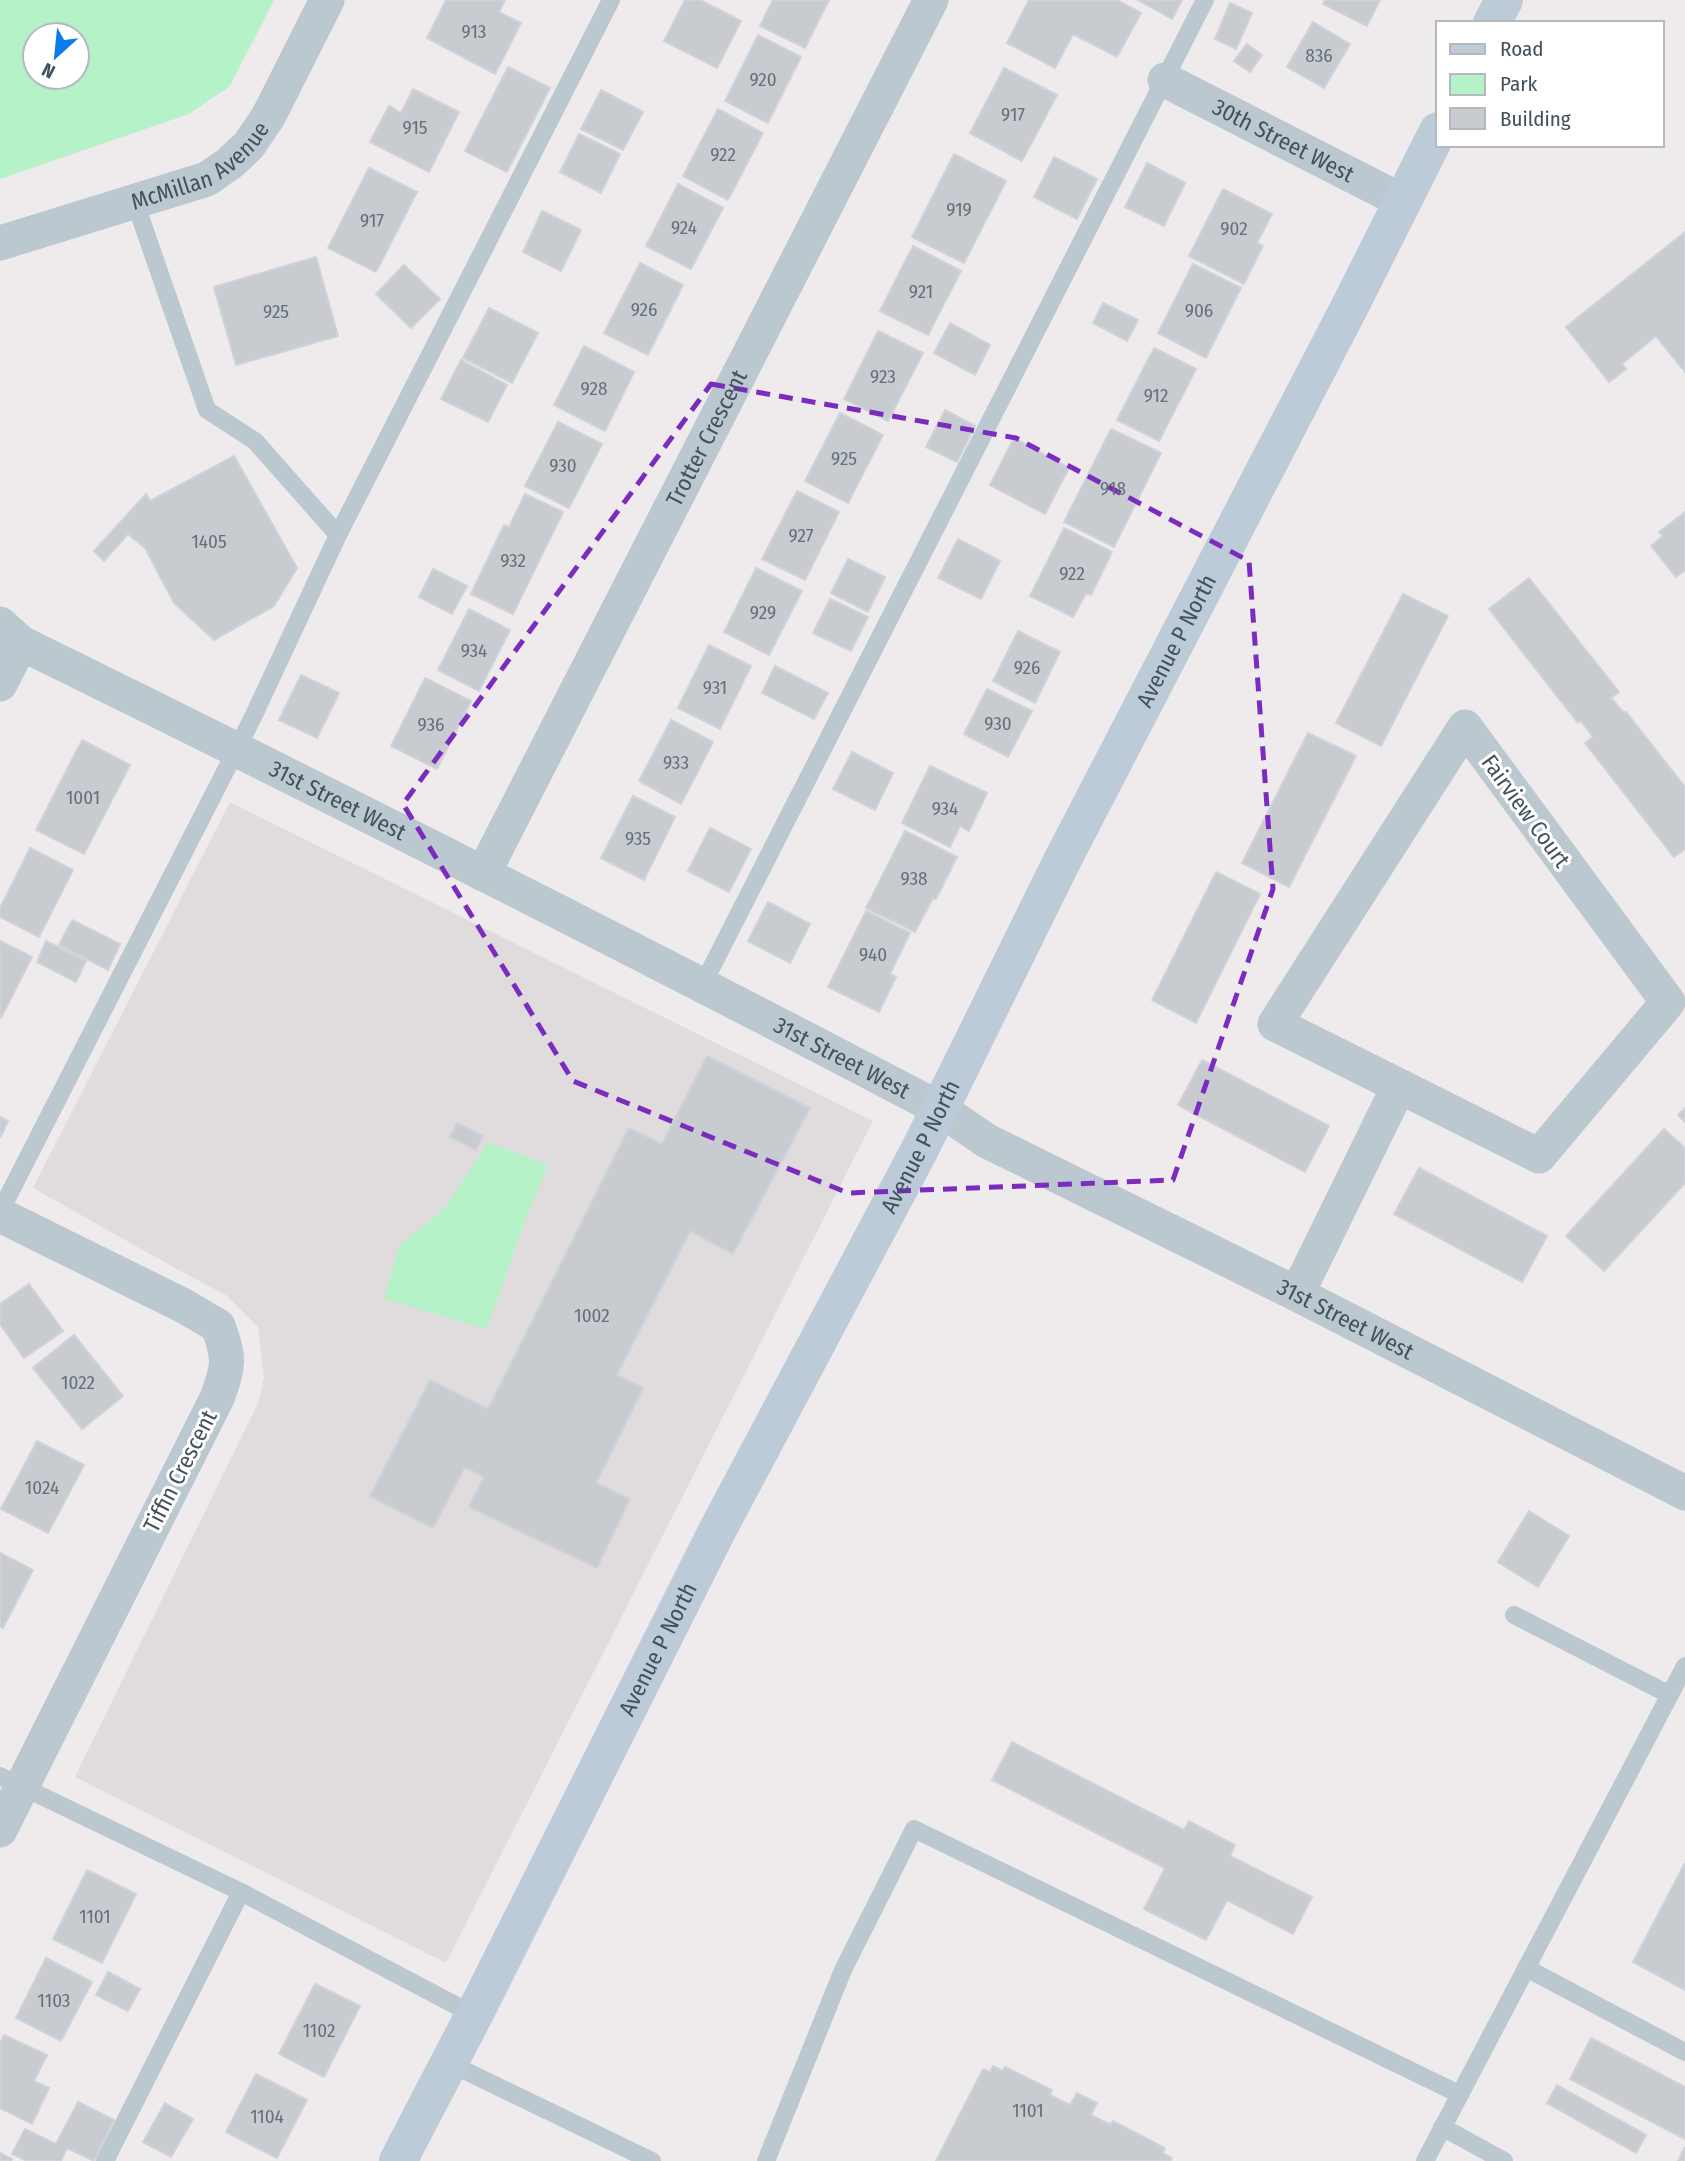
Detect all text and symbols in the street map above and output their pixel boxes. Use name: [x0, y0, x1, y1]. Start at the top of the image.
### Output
house number: 913: [462, 20, 486, 43]
north arrow: [21, 21, 91, 91]
legend: [1436, 21, 1664, 147]
text: Road: [1500, 36, 1544, 62]
house number: 836: [1305, 44, 1333, 67]
text: N: [38, 58, 59, 84]
house number: 920: [749, 68, 777, 91]
text: Park: [1500, 71, 1538, 97]
street label: 30th Street West: [1208, 93, 1359, 188]
house number: 917: [1001, 103, 1025, 126]
text: Building: [1500, 106, 1571, 132]
street label: McMillan Avenue: [128, 116, 275, 216]
house number: 915: [402, 116, 428, 139]
house number: 922: [710, 143, 736, 166]
house number: 919: [946, 198, 972, 221]
house number: 917: [360, 209, 384, 232]
house number: 924: [671, 216, 697, 239]
house number: 902: [1220, 217, 1248, 240]
house number: 921: [909, 280, 933, 303]
house number: 926: [631, 298, 657, 321]
house number: 906: [1185, 299, 1213, 322]
house number: 925: [263, 300, 289, 323]
street label: Trotter Crescent: [660, 365, 753, 511]
house number: 923: [870, 365, 896, 388]
house number: 928: [581, 377, 607, 400]
house number: 912: [1144, 384, 1168, 407]
house number: 925: [831, 447, 857, 470]
house number: 930: [549, 454, 577, 477]
house number: 918: [1100, 477, 1126, 500]
house number: 927: [789, 524, 814, 547]
house number: 1405: [191, 530, 227, 553]
house number: 932: [500, 549, 526, 572]
house number: 922: [1059, 562, 1085, 585]
street label: Avenue P North: [1130, 570, 1222, 712]
house number: 929: [750, 601, 776, 624]
house number: 934: [461, 639, 487, 662]
house number: 926: [1014, 656, 1040, 679]
house number: 931: [703, 676, 727, 699]
house number: 930: [984, 712, 1012, 735]
house number: 936: [418, 713, 444, 736]
street label: Fairview Court: [1476, 749, 1577, 873]
house number: 933: [663, 751, 689, 774]
street label: 31st Street West: [265, 754, 411, 846]
house number: 1001: [66, 786, 100, 809]
house number: 934: [932, 797, 958, 820]
house number: 935: [625, 827, 651, 850]
house number: 938: [901, 867, 927, 890]
house number: 940: [859, 943, 887, 966]
street label: 31st Street West: [769, 1011, 915, 1105]
street label: Avenue P North: [875, 1075, 966, 1218]
street label: 31st Street West: [1273, 1273, 1419, 1366]
house number: 1002: [574, 1304, 610, 1327]
house number: 1022: [61, 1371, 95, 1394]
street label: Tiffin Crescent: [137, 1405, 223, 1537]
house number: 1024: [25, 1476, 59, 1499]
street label: Avenue P North: [612, 1578, 703, 1721]
house number: 1101: [79, 1905, 111, 1928]
house number: 1103: [38, 1989, 70, 2012]
house number: 1102: [303, 2019, 335, 2042]
house number: 1101: [1012, 2099, 1044, 2122]
house number: 1104: [250, 2105, 284, 2128]

